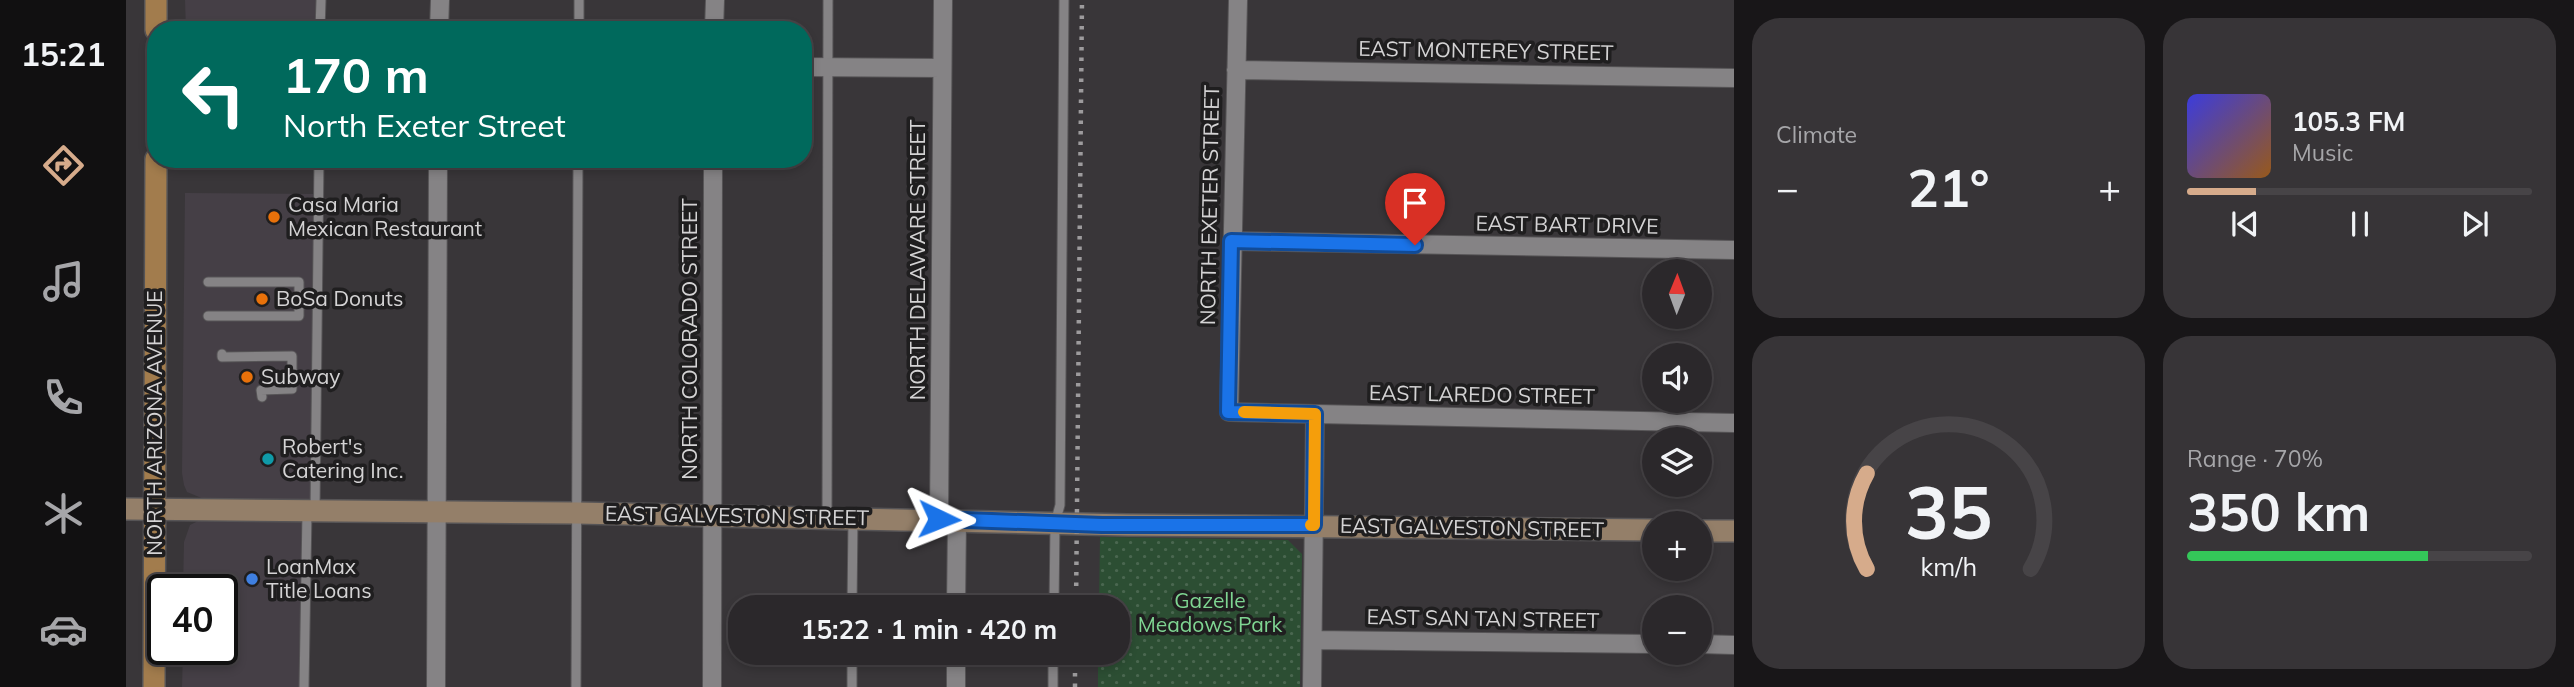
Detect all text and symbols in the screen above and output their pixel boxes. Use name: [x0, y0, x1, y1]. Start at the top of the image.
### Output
text: 15:21: [21, 34, 105, 74]
street label: EAST MONTEREY STREET: [1358, 35, 1614, 65]
text: 170 m: [283, 44, 429, 105]
icon: left: [168, 49, 259, 140]
street label: NORTH EXETER STREET: [1194, 84, 1224, 325]
text: North Exeter Street: [283, 105, 566, 145]
text: 105.3 FM: [2292, 105, 2405, 138]
street label: NORTH DELAWARE STREET: [904, 119, 930, 400]
text: Climate: [1776, 120, 1857, 149]
text: Music: [2292, 138, 2353, 167]
icon: directions: [39, 141, 88, 190]
text: 21°: [1907, 155, 1990, 220]
text: −: [1776, 164, 1799, 212]
text: +: [2098, 164, 2121, 212]
pin: [1385, 173, 1445, 245]
icon: arrive: [1396, 184, 1434, 222]
place label: Casa Maria Mexican Restaurant: [288, 191, 482, 241]
street label: NORTH COLORADO STREET: [676, 198, 702, 480]
icon: previous: [2226, 205, 2264, 243]
icon: pause: [2341, 205, 2379, 243]
icon: next: [2456, 205, 2494, 243]
marker: Casa Maria Mexican Restaurant: [266, 209, 282, 225]
street label: EAST BART DRIVE: [1475, 209, 1659, 239]
icon: music: [39, 257, 88, 306]
north arrow: [1642, 259, 1712, 329]
map controls: [1642, 259, 1712, 665]
place label: BoSa Donuts: [276, 285, 403, 311]
street label: NORTH ARIZONA AVENUE: [141, 290, 167, 556]
marker: BoSa Donuts: [254, 291, 270, 307]
button: sound: [1642, 343, 1712, 413]
place label: Subway: [261, 363, 340, 389]
marker: Subway: [239, 369, 255, 385]
icon: phone: [39, 373, 88, 422]
street label: EAST LAREDO STREET: [1369, 379, 1596, 409]
button: layers: [1642, 427, 1712, 497]
place label: Robert's Catering Inc.: [282, 433, 404, 483]
text: Range · 70%: [2187, 444, 2323, 473]
marker: Robert's Catering Inc.: [260, 451, 276, 467]
text: 35: [1905, 466, 1992, 557]
text: 350 km: [2187, 479, 2370, 544]
position arrow: [902, 482, 976, 556]
icon: climate: [39, 489, 88, 538]
street label: EAST GALVESTON STREET: [605, 500, 870, 530]
button: +: [1642, 511, 1712, 581]
street label: EAST GALVESTON STREET: [1340, 512, 1605, 542]
text: km/h: [1920, 550, 1977, 581]
place label: LoanMax Title Loans: [266, 553, 372, 603]
marker: LoanMax Title Loans: [244, 571, 260, 587]
speed limit sign: 40: [147, 574, 238, 665]
park label: Gazelle Meadows Park: [1138, 587, 1282, 637]
button: −: [1642, 595, 1712, 665]
street label: EAST SAN TAN STREET: [1366, 603, 1600, 633]
icon: car: [39, 605, 88, 654]
text: 15:22 · 1 min · 420 m: [801, 613, 1057, 646]

